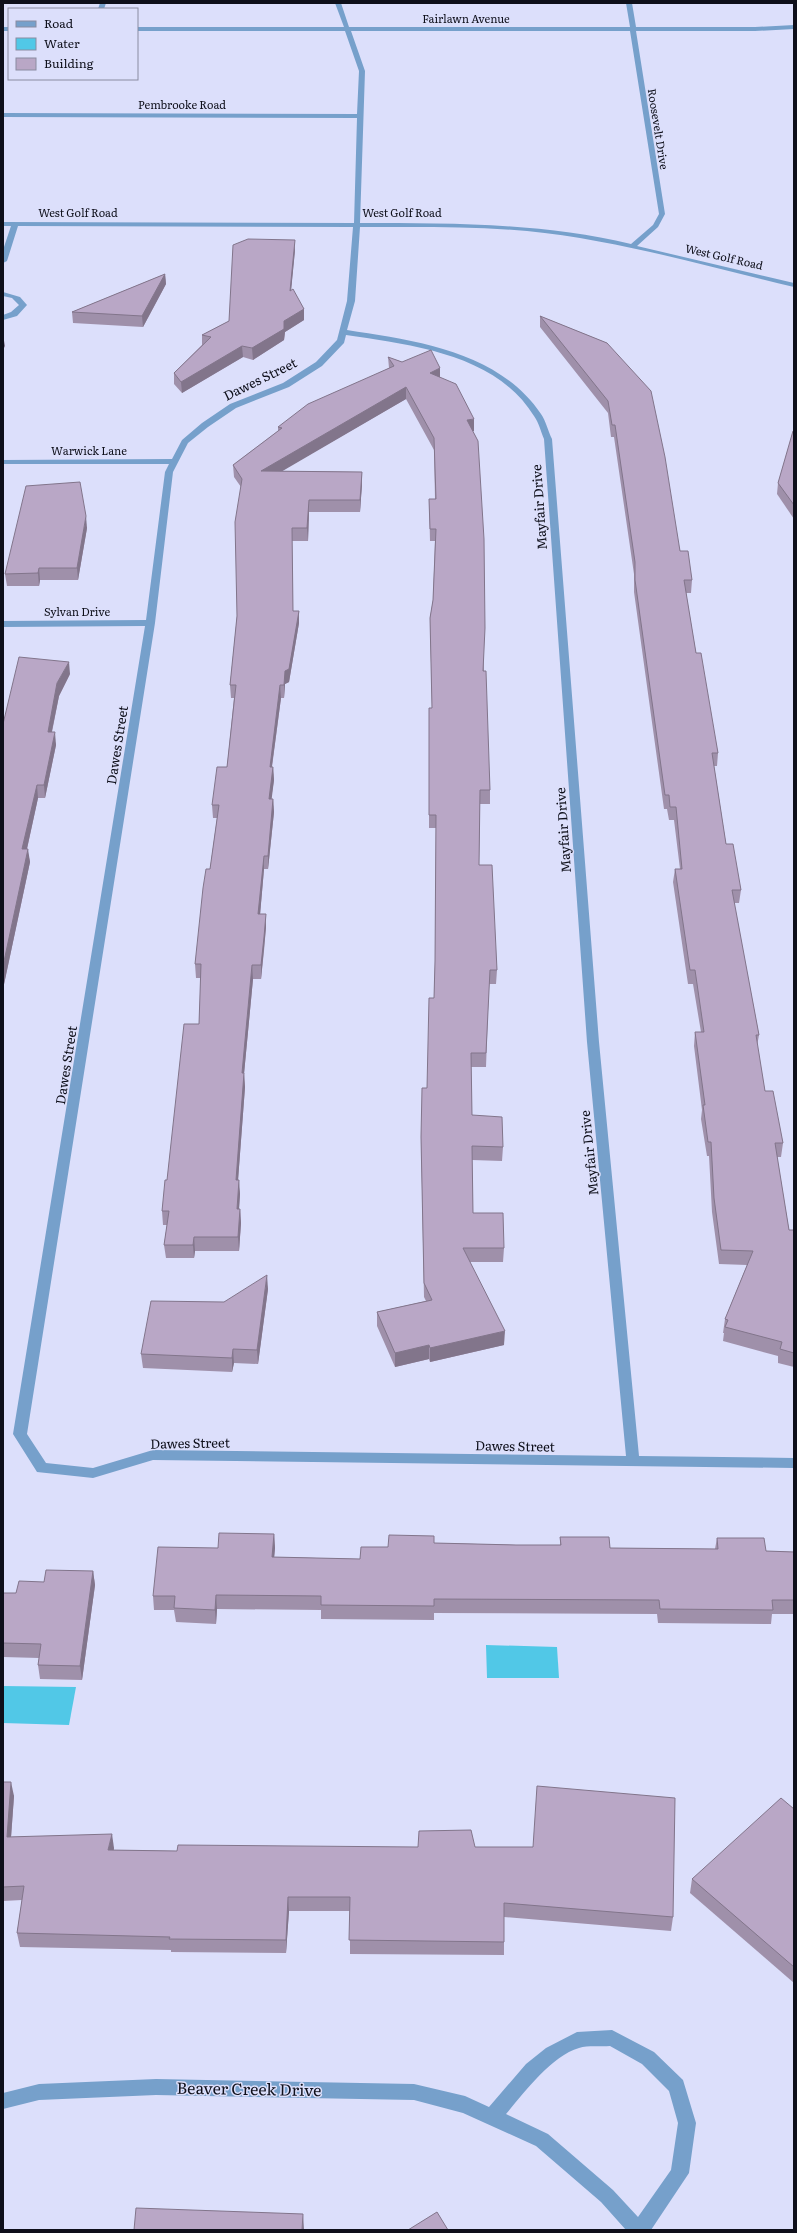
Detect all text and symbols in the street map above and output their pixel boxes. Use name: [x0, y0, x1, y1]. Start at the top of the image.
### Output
legend: [8, 8, 138, 80]
street label: Fairlawn Avenue: [422, 10, 510, 26]
text: Road: [44, 14, 74, 32]
text: Water: [44, 34, 80, 52]
text: Building: [44, 54, 94, 72]
street label: Roosevelt Drive: [645, 87, 673, 171]
street label: Pembrooke Road: [138, 96, 226, 112]
street label: West Golf Road: [38, 204, 118, 220]
street label: West Golf Road: [362, 204, 442, 220]
street label: West Golf Road: [684, 239, 765, 273]
street label: Dawes Street: [220, 352, 300, 405]
street label: Warwick Lane: [51, 442, 127, 458]
street label: Mayfair Drive: [526, 463, 551, 550]
street label: Sylvan Drive: [44, 603, 110, 619]
street label: Dawes Street: [101, 703, 132, 786]
street label: Mayfair Drive: [550, 786, 575, 873]
street label: Dawes Street: [50, 1023, 81, 1106]
street label: Mayfair Drive: [575, 1109, 602, 1197]
street label: Dawes Street: [150, 1432, 231, 1453]
street label: Dawes Street: [475, 1435, 556, 1456]
street label: Beaver Creek Drive: [176, 2075, 322, 2101]

